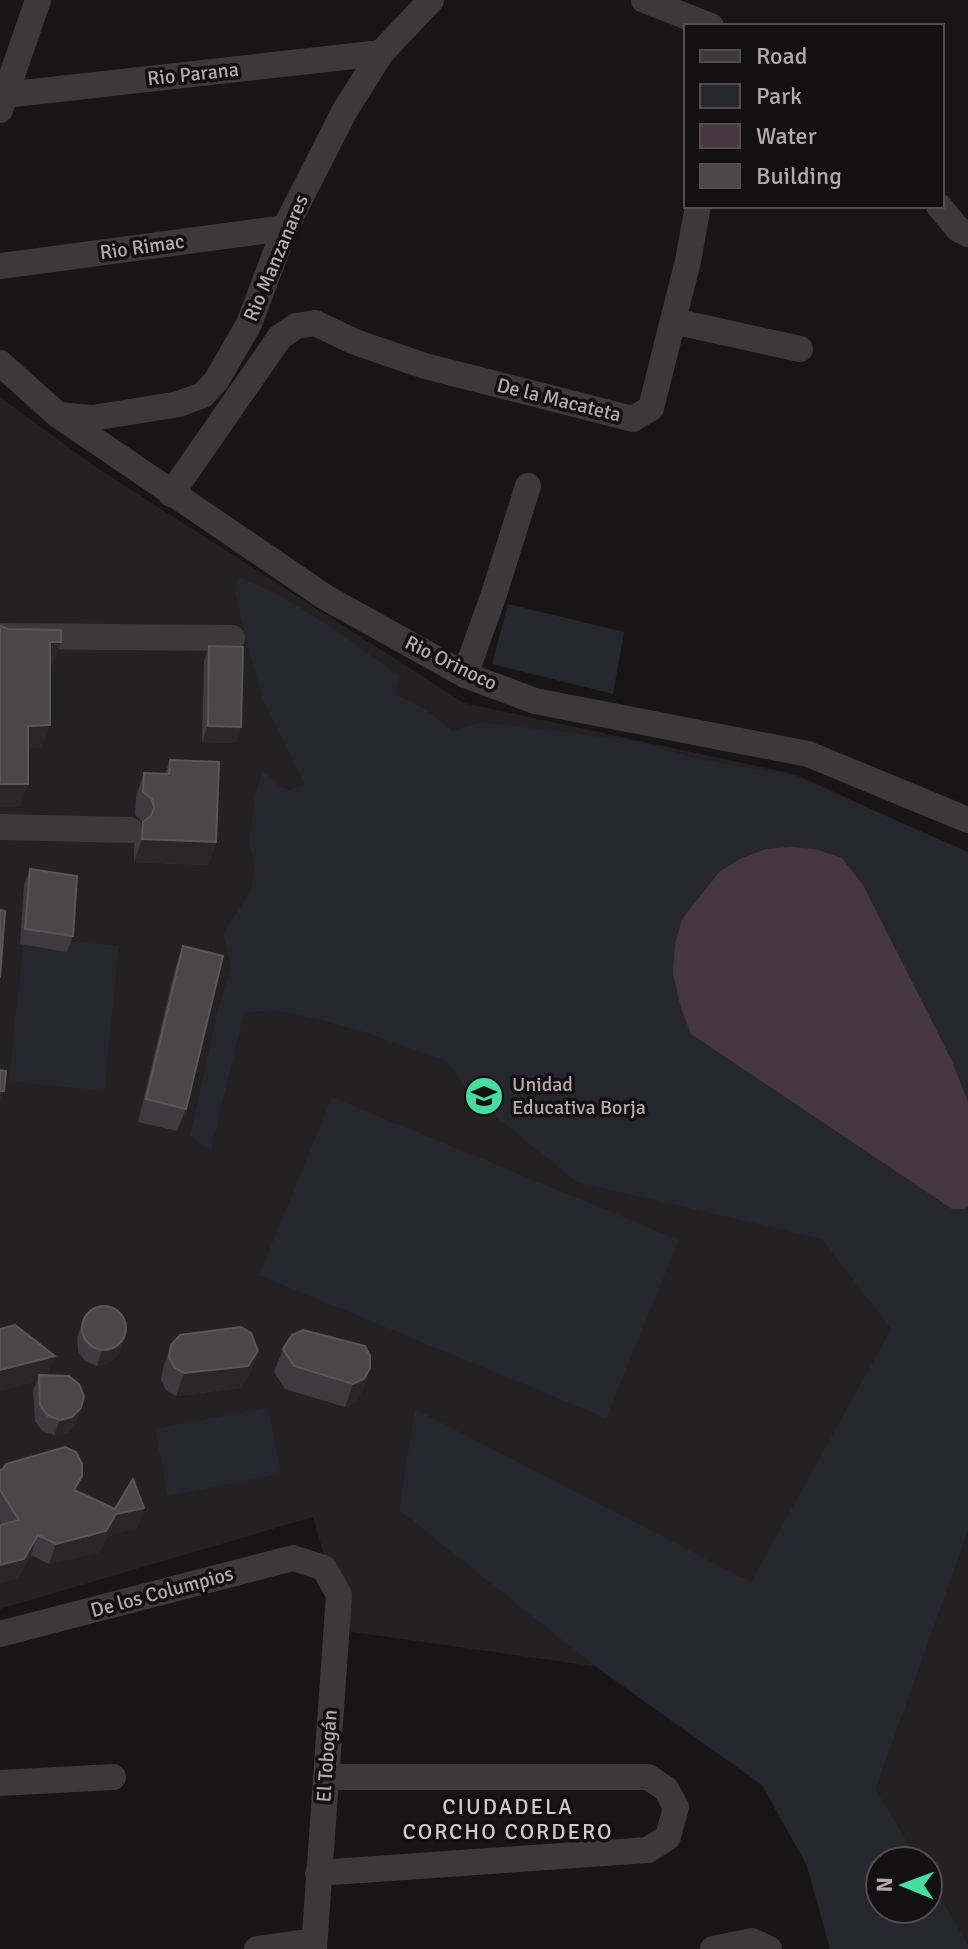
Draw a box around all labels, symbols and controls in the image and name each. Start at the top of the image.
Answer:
legend [684,24,944,208]
text: Road [756,41,807,71]
street label: Rio Parana [146,57,240,91]
text: Park [756,81,802,111]
text: Water [756,121,817,151]
text: Building [756,161,842,191]
street label: Rio Manzanares [238,191,314,325]
street label: Rio Rimac [98,229,186,265]
street label: De la Macateta [494,372,624,428]
street label: Rio Orinoco [401,630,501,696]
place label: Unidad Educativa Borja [512,1072,646,1120]
school or university icon: Unidad Educativa Borja [463,1075,505,1117]
street label: De los Columpios [88,1561,236,1623]
street label: El Tobogán [311,1709,343,1803]
district label: CIUDADELA CORCHO CORDERO [403,1793,613,1845]
north arrow [864,1845,944,1925]
text: N [871,1877,898,1893]

